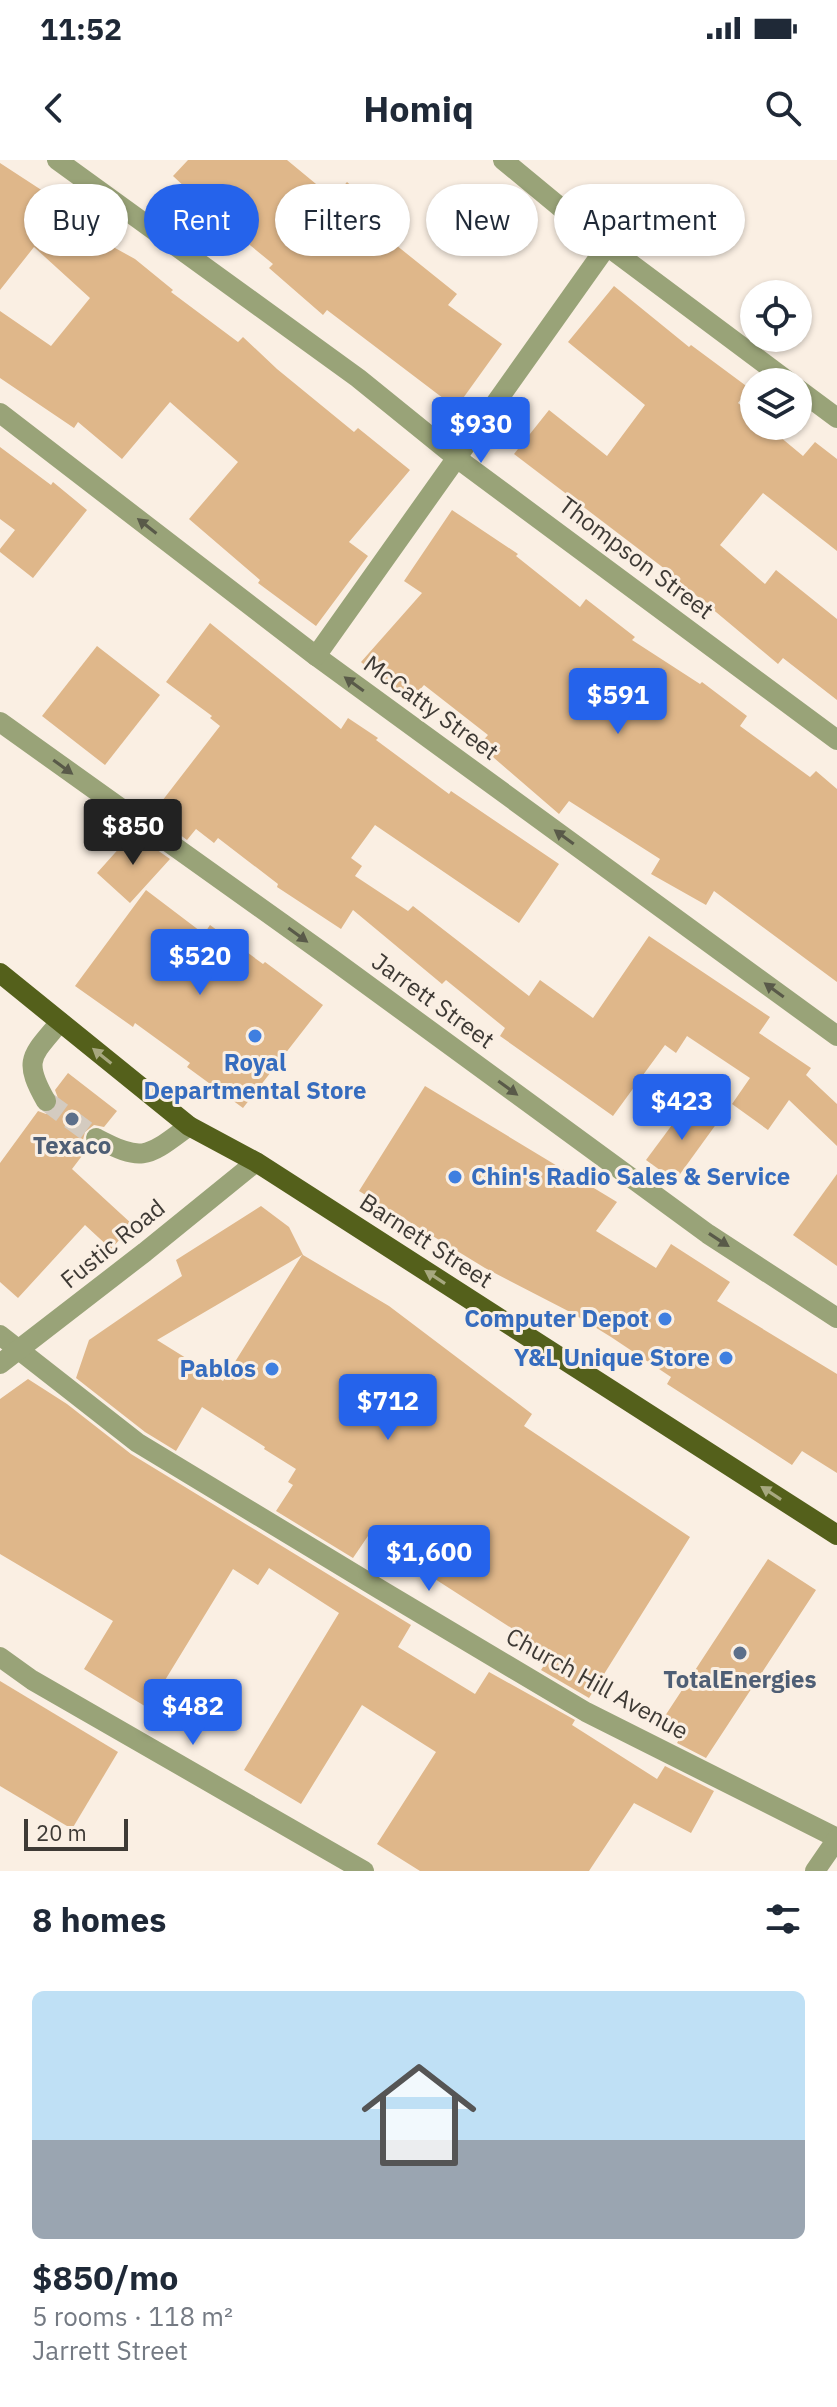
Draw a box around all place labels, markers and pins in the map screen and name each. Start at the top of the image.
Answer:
pin: $930 [434,397,528,465]
pin: $591 [571,668,665,736]
pin: $850 [86,799,180,867]
pin: $520 [153,929,247,997]
marker: Royal Departmental Store [246,1027,264,1045]
place label: Royal Departmental Store [143,1046,367,1106]
pin: $423 [635,1074,729,1142]
marker: Texaco [63,1110,81,1128]
place label: Texaco [33,1129,111,1161]
place label: Chin's Radio Sales & Service [471,1160,790,1192]
marker: Chin's Radio Sales & Service [446,1168,464,1186]
place label: Computer Depot [464,1302,649,1334]
marker: Computer Depot [656,1310,674,1328]
place label: Y&L Unique Store [514,1341,710,1373]
marker: Y&L Unique Store [717,1349,735,1367]
place label: Pablos [179,1352,256,1384]
marker: Pablos [263,1360,281,1378]
pin: $712 [341,1374,435,1442]
pin: $1,600 [364,1525,494,1593]
marker: TotalEnergies [731,1644,749,1662]
place label: TotalEnergies [663,1663,817,1695]
pin: $482 [146,1679,240,1747]

